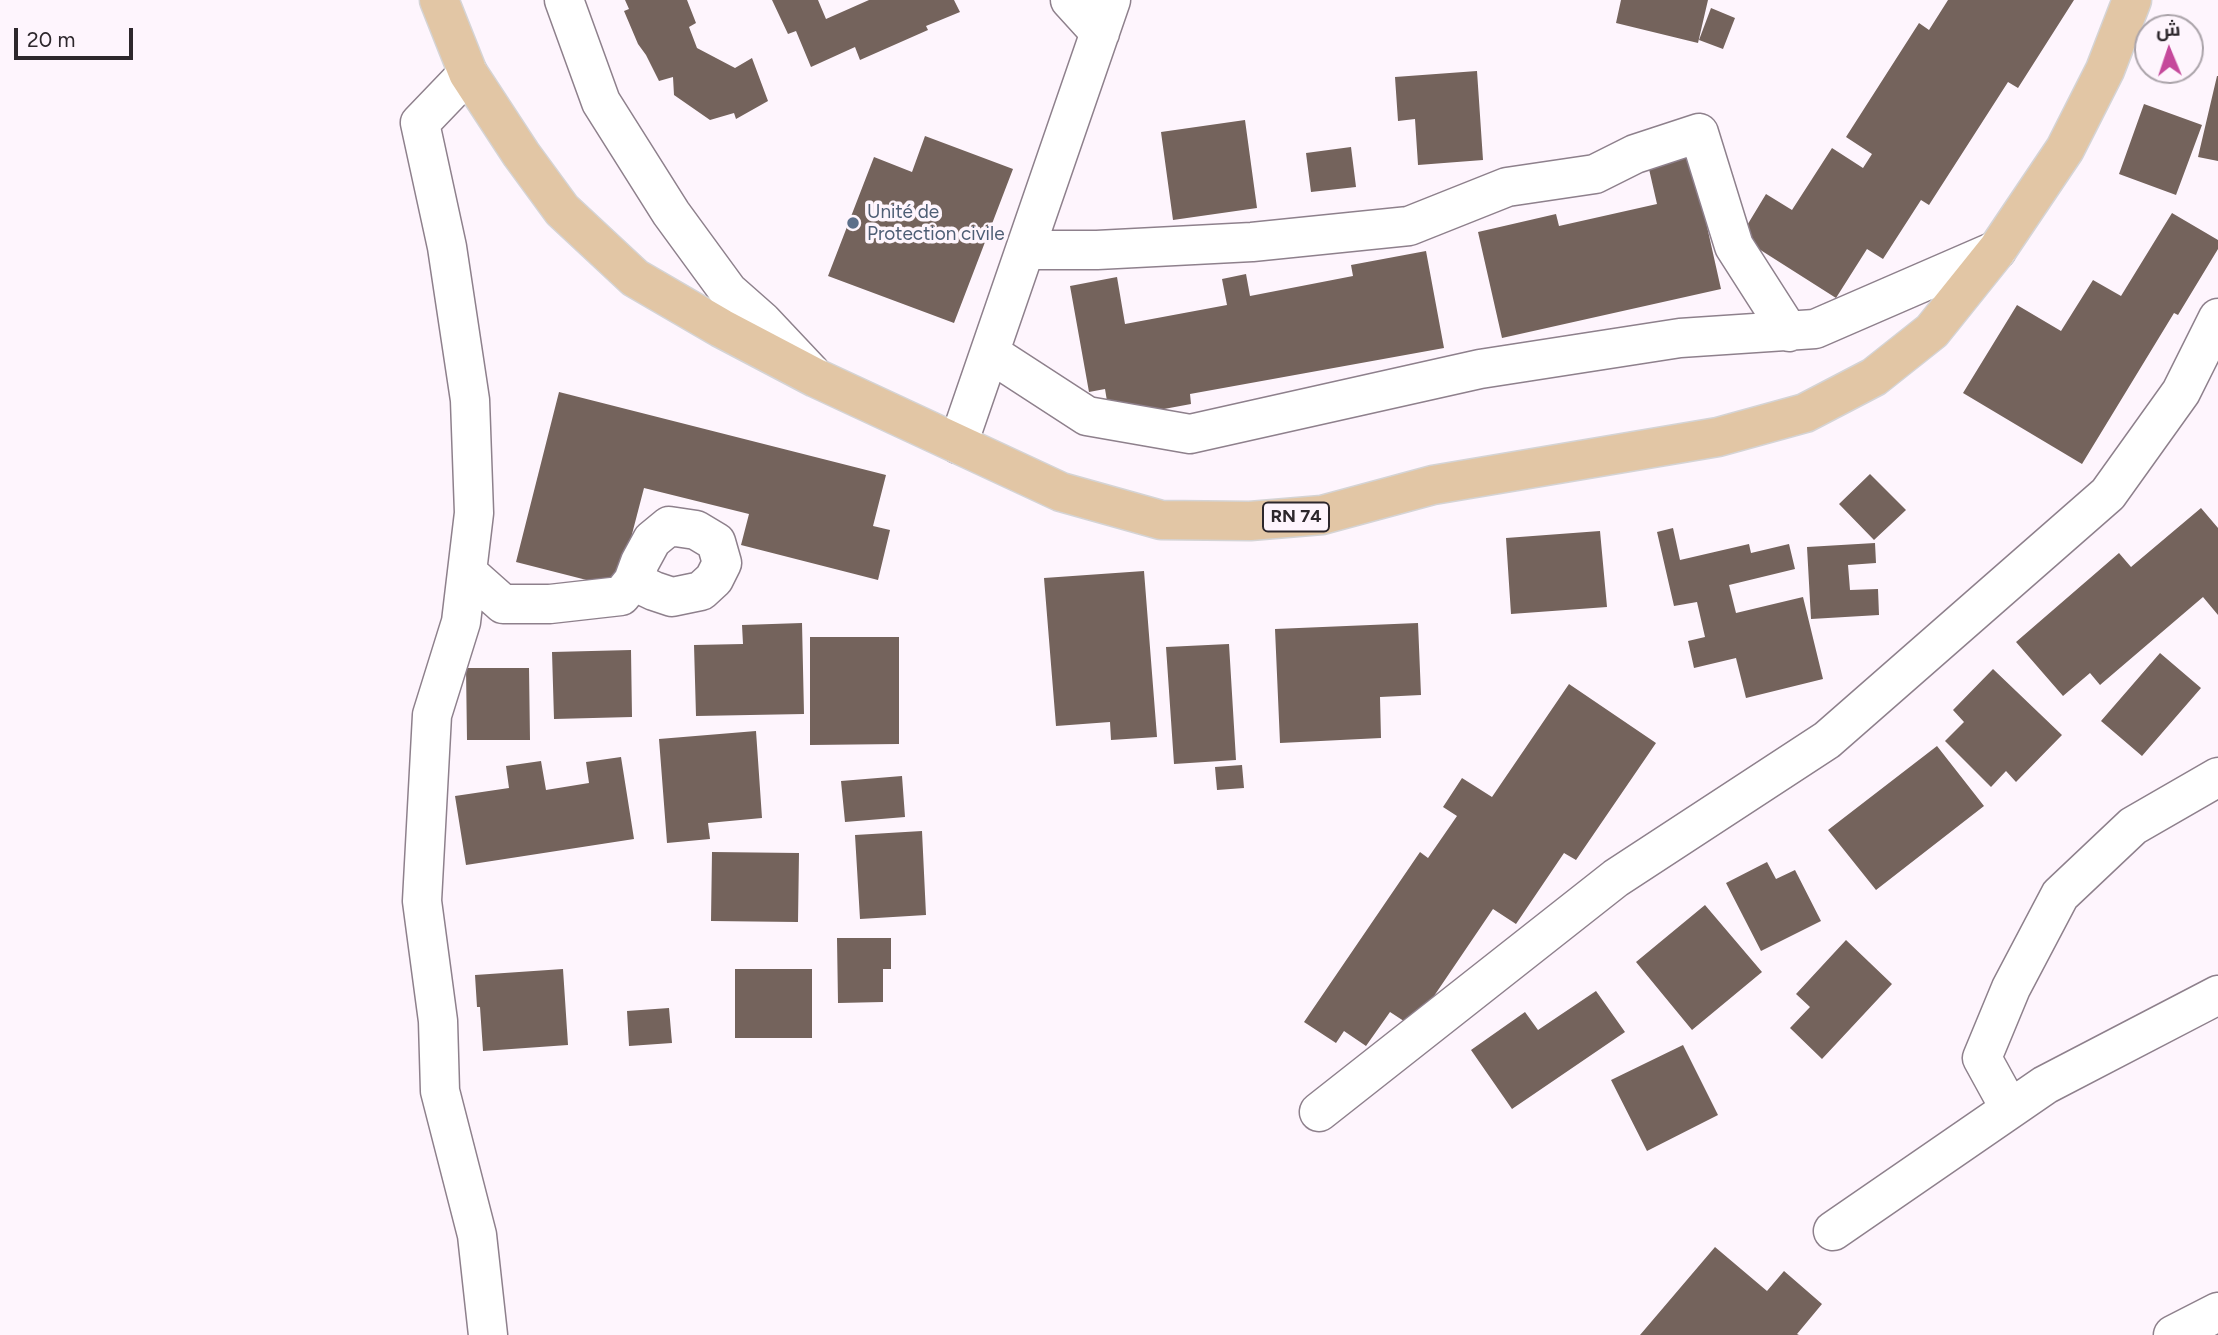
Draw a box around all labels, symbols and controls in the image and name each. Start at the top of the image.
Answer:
scale bar [18,14,136,58]
north arrow [2134,14,2204,84]
text: ش [2156,18,2181,41]
text: 20 m [27,27,75,52]
place label: Unité de Protection civile [867,201,1005,245]
marker: Unité de Protection civile [845,215,861,231]
road number: RN 74 [1263,503,1329,532]

